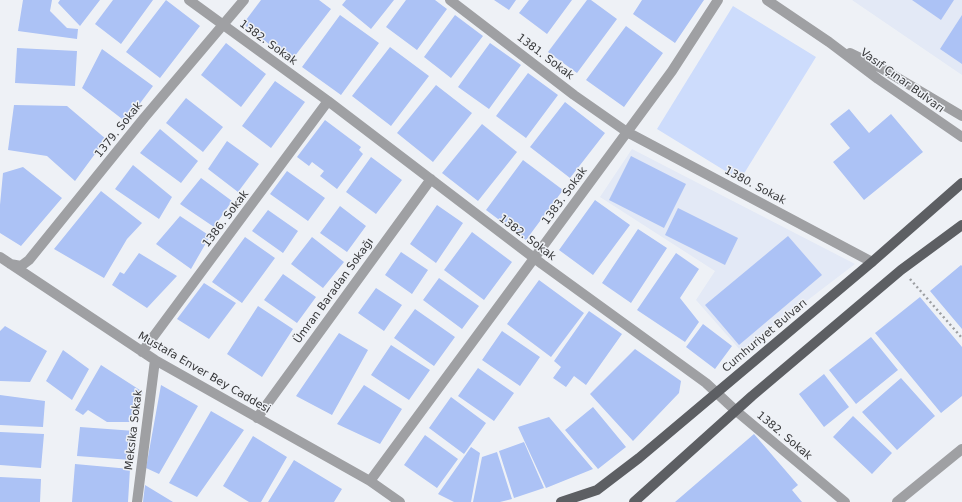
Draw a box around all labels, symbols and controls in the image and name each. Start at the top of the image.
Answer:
street label: 1382. Sokak [237,18,299,68]
street label: 1381. Sokak [514,31,576,83]
street label: Vasıf Çınar Bulvarı [857,46,947,116]
street label: 1379. Sokak [92,99,146,161]
street label: 1380. Sokak [722,164,788,208]
street label: 1383. Sokak [540,165,590,227]
street label: 1386. Sokak [200,188,252,250]
street label: 1382. Sokak [496,212,558,264]
street label: Ümran Baradan Sokağı [291,236,377,346]
street label: Cumhuriyet Bulvarı [720,297,810,375]
street label: Mustafa Enver Bey Caddesi [135,330,273,416]
street label: Meksika Sokak [123,389,145,471]
street label: 1382. Sokak [754,409,814,463]

